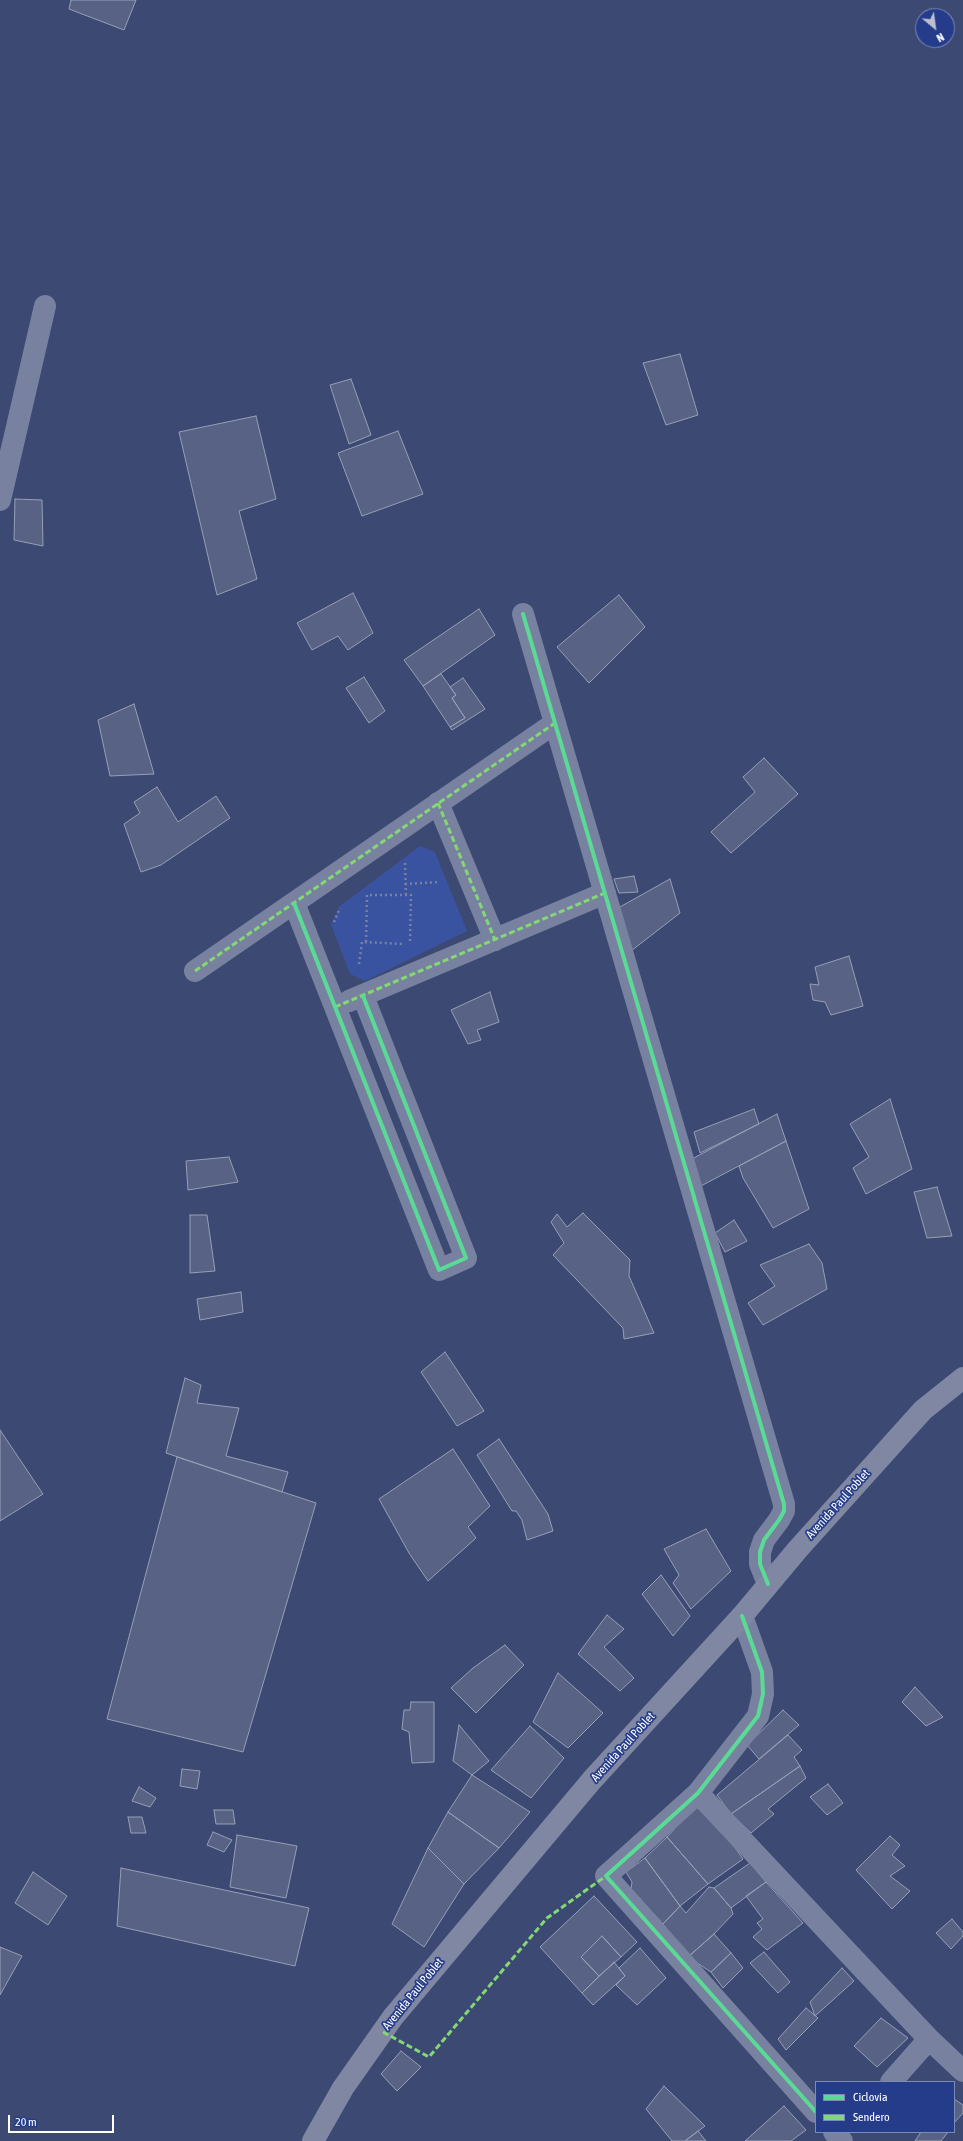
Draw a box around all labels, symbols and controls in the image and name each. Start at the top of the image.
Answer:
north arrow [915,8,955,48]
text: N [935,31,946,44]
street label: Avenida Paul Poblet [803,1466,873,1542]
street label: Avenida Paul Poblet [588,1709,658,1785]
street label: Avenida Paul Poblet [380,1955,446,2033]
legend [815,2081,955,2133]
text: Ciclovía [853,2090,887,2104]
scale bar [10,2107,116,2133]
text: Sendero [853,2110,890,2124]
text: 20 m [15,2115,37,2129]

